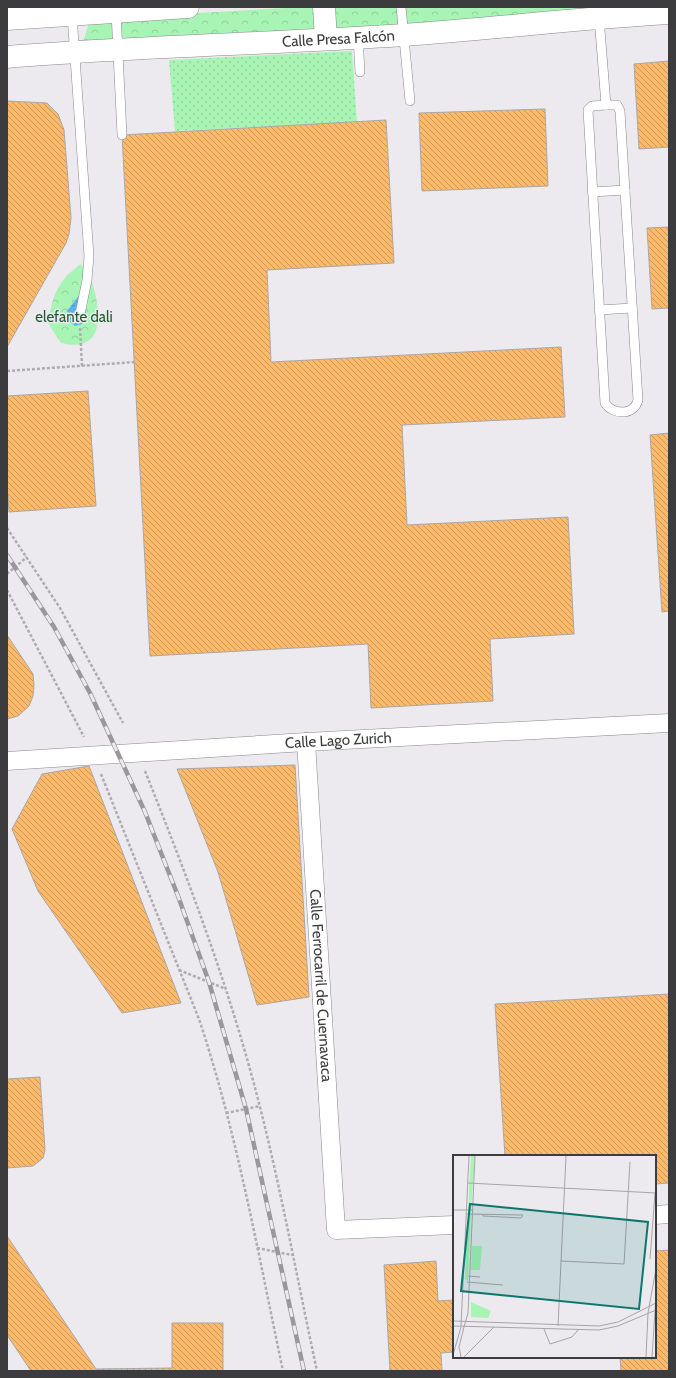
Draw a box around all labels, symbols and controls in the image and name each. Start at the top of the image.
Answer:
street label: Calle Presa Falcón [282,27,396,51]
park label: elefante dali [35,308,113,326]
street label: Calle Lago Zurich [284,729,392,752]
street label: Calle Ferrocarril de Cuernavaca [306,889,336,1083]
inset map [453,1155,656,1358]

